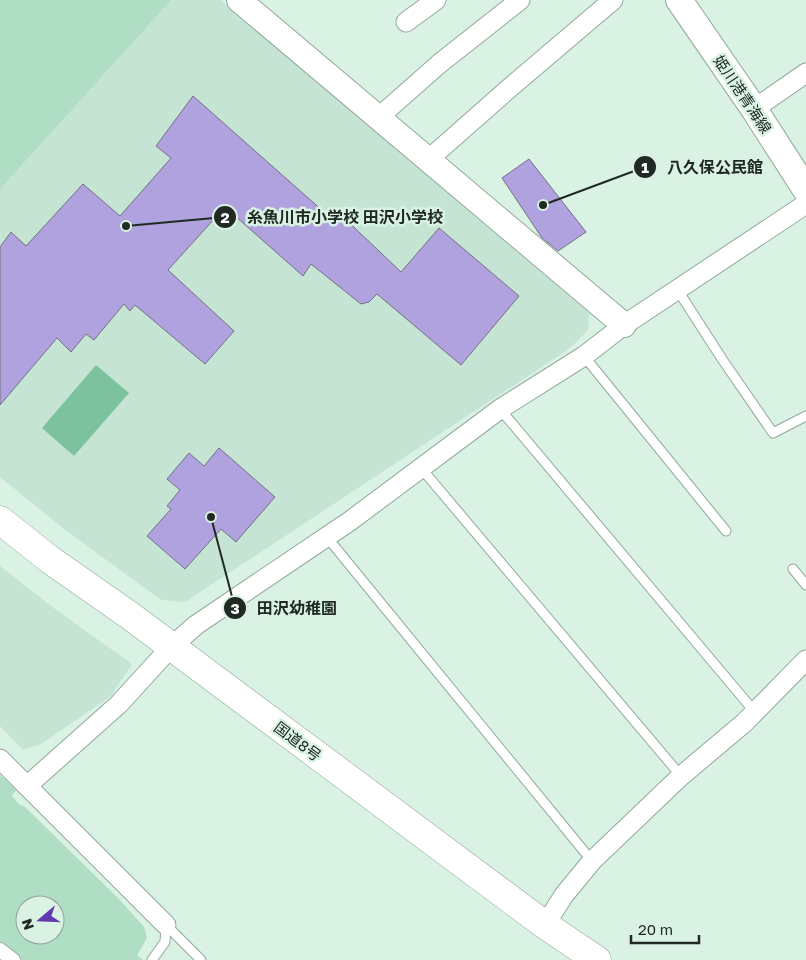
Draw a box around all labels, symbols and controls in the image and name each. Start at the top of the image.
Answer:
street label: 姫川港青海線 [710,52,776,136]
callout: 八久保公民館 [632,152,773,183]
text: 八久保公民館 [667,157,763,177]
text: 1 [641,158,649,176]
callout: 糸魚川市小学校 田沢小学校 [212,202,453,233]
text: 糸魚川市小学校 田沢小学校 [247,207,443,227]
text: 2 [220,208,230,226]
callout: 田沢幼稚園 [222,593,347,624]
text: 田沢幼稚園 [257,598,337,618]
text: 3 [230,599,240,617]
street label: 国道8号 [271,718,325,764]
north arrow [15,895,65,945]
scale bar [631,912,698,944]
text: N [17,917,37,932]
text: 20 m [638,920,673,938]

